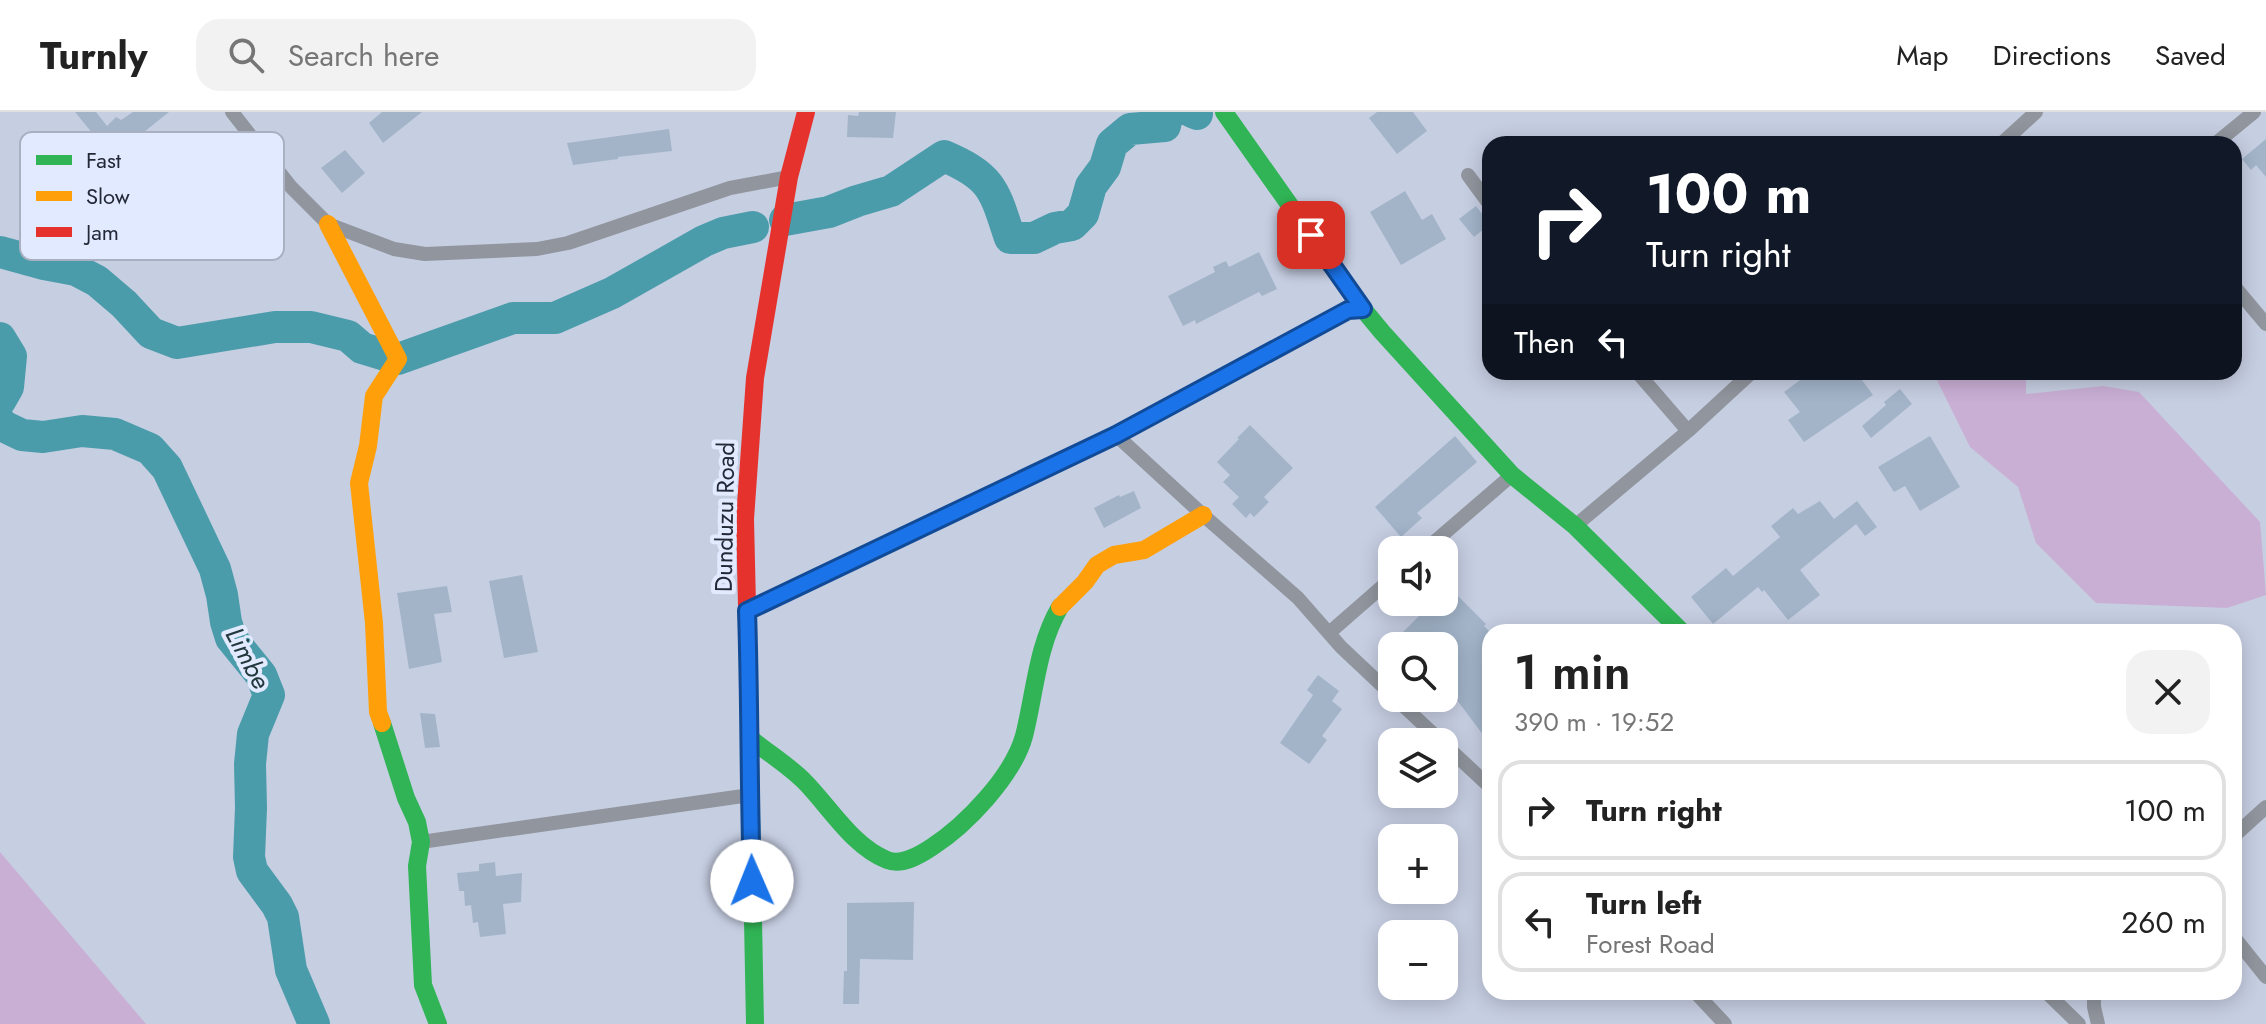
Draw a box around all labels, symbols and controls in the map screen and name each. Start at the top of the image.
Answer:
search box [196,19,756,91]
text: Turnly [40,28,148,83]
icon: search [224,33,268,77]
text: Search here [288,34,439,77]
text: Map [1896,35,1948,76]
text: Directions [1992,35,2111,76]
text: Saved [2155,35,2226,76]
legend [20,132,284,260]
text: Fast [86,144,122,176]
text: 100 m [1646,153,1811,234]
icon: right [1514,168,1618,272]
text: Slow [86,180,130,212]
pin [1277,201,1345,269]
icon: arrive [1289,213,1333,257]
text: Jam [83,216,119,248]
text: Turn right [1646,228,1791,280]
icon: left [1591,320,1635,364]
text: Then [1514,321,1575,364]
street label: Dunduzu Road [706,442,743,592]
map controls [1378,536,1458,1000]
button: sound [1378,536,1458,616]
water label: Limbe [216,620,280,696]
button: search [1378,632,1458,712]
text: 1 min [1514,638,1631,707]
button: close [2126,650,2210,734]
text: 390 m · 19:52 [1514,703,1674,741]
button: layers [1378,728,1458,808]
icon: right [1518,788,1562,832]
text: Turn right [1586,789,1722,832]
text: 100 m [2124,789,2206,832]
button: + [1378,824,1458,904]
position arrow [710,839,794,923]
text: Turn left [1586,882,1701,925]
icon: left [1518,900,1562,944]
text: 260 m [2121,901,2206,944]
button: − [1378,920,1458,1000]
text: Forest Road [1586,925,1715,963]

